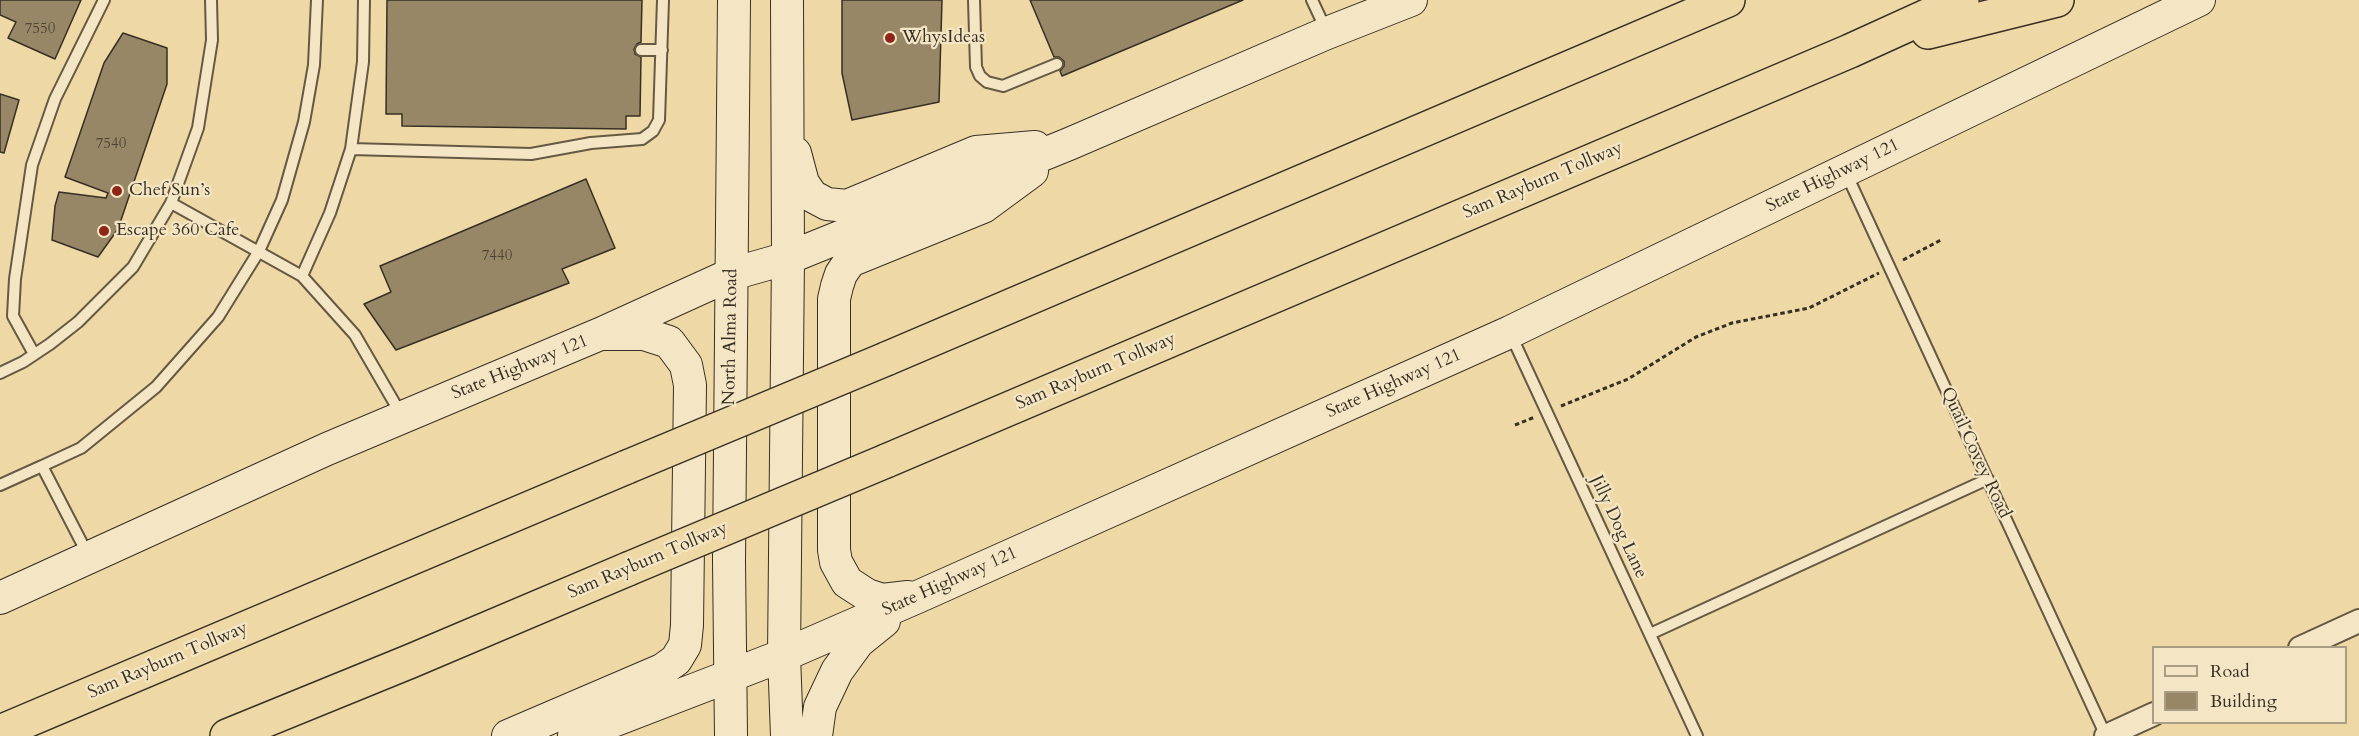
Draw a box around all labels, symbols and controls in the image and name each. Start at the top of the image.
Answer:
house number: 7550 [25,21,55,39]
place label: WhysIdeas [902,27,985,49]
marker: WhysIdeas [883,31,897,45]
street label: State Highway 121 [1763,134,1903,218]
house number: 7540 [96,136,126,154]
street label: Sam Rayburn Tollway [1460,138,1626,224]
place label: Chef Sun’s [129,180,210,202]
marker: Chef Sun’s [110,184,124,198]
place label: Escape 360 Cafe [116,220,239,242]
marker: Escape 360 Cafe [97,224,111,238]
house number: 7440 [482,248,512,266]
street label: North Alma Road [719,268,743,406]
street label: Sam Rayburn Tollway [1013,329,1179,415]
street label: State Highway 121 [449,331,591,405]
street label: State Highway 121 [1323,345,1465,423]
street label: Quail Covey Road [1935,384,2015,522]
street label: Jilly Dog Lane [1585,472,1651,582]
street label: Sam Rayburn Tollway [565,518,731,604]
street label: State Highway 121 [879,543,1021,621]
street label: Sam Rayburn Tollway [85,618,251,704]
legend [2152,646,2347,724]
text: Road [2210,659,2250,684]
text: Building [2210,689,2277,714]

